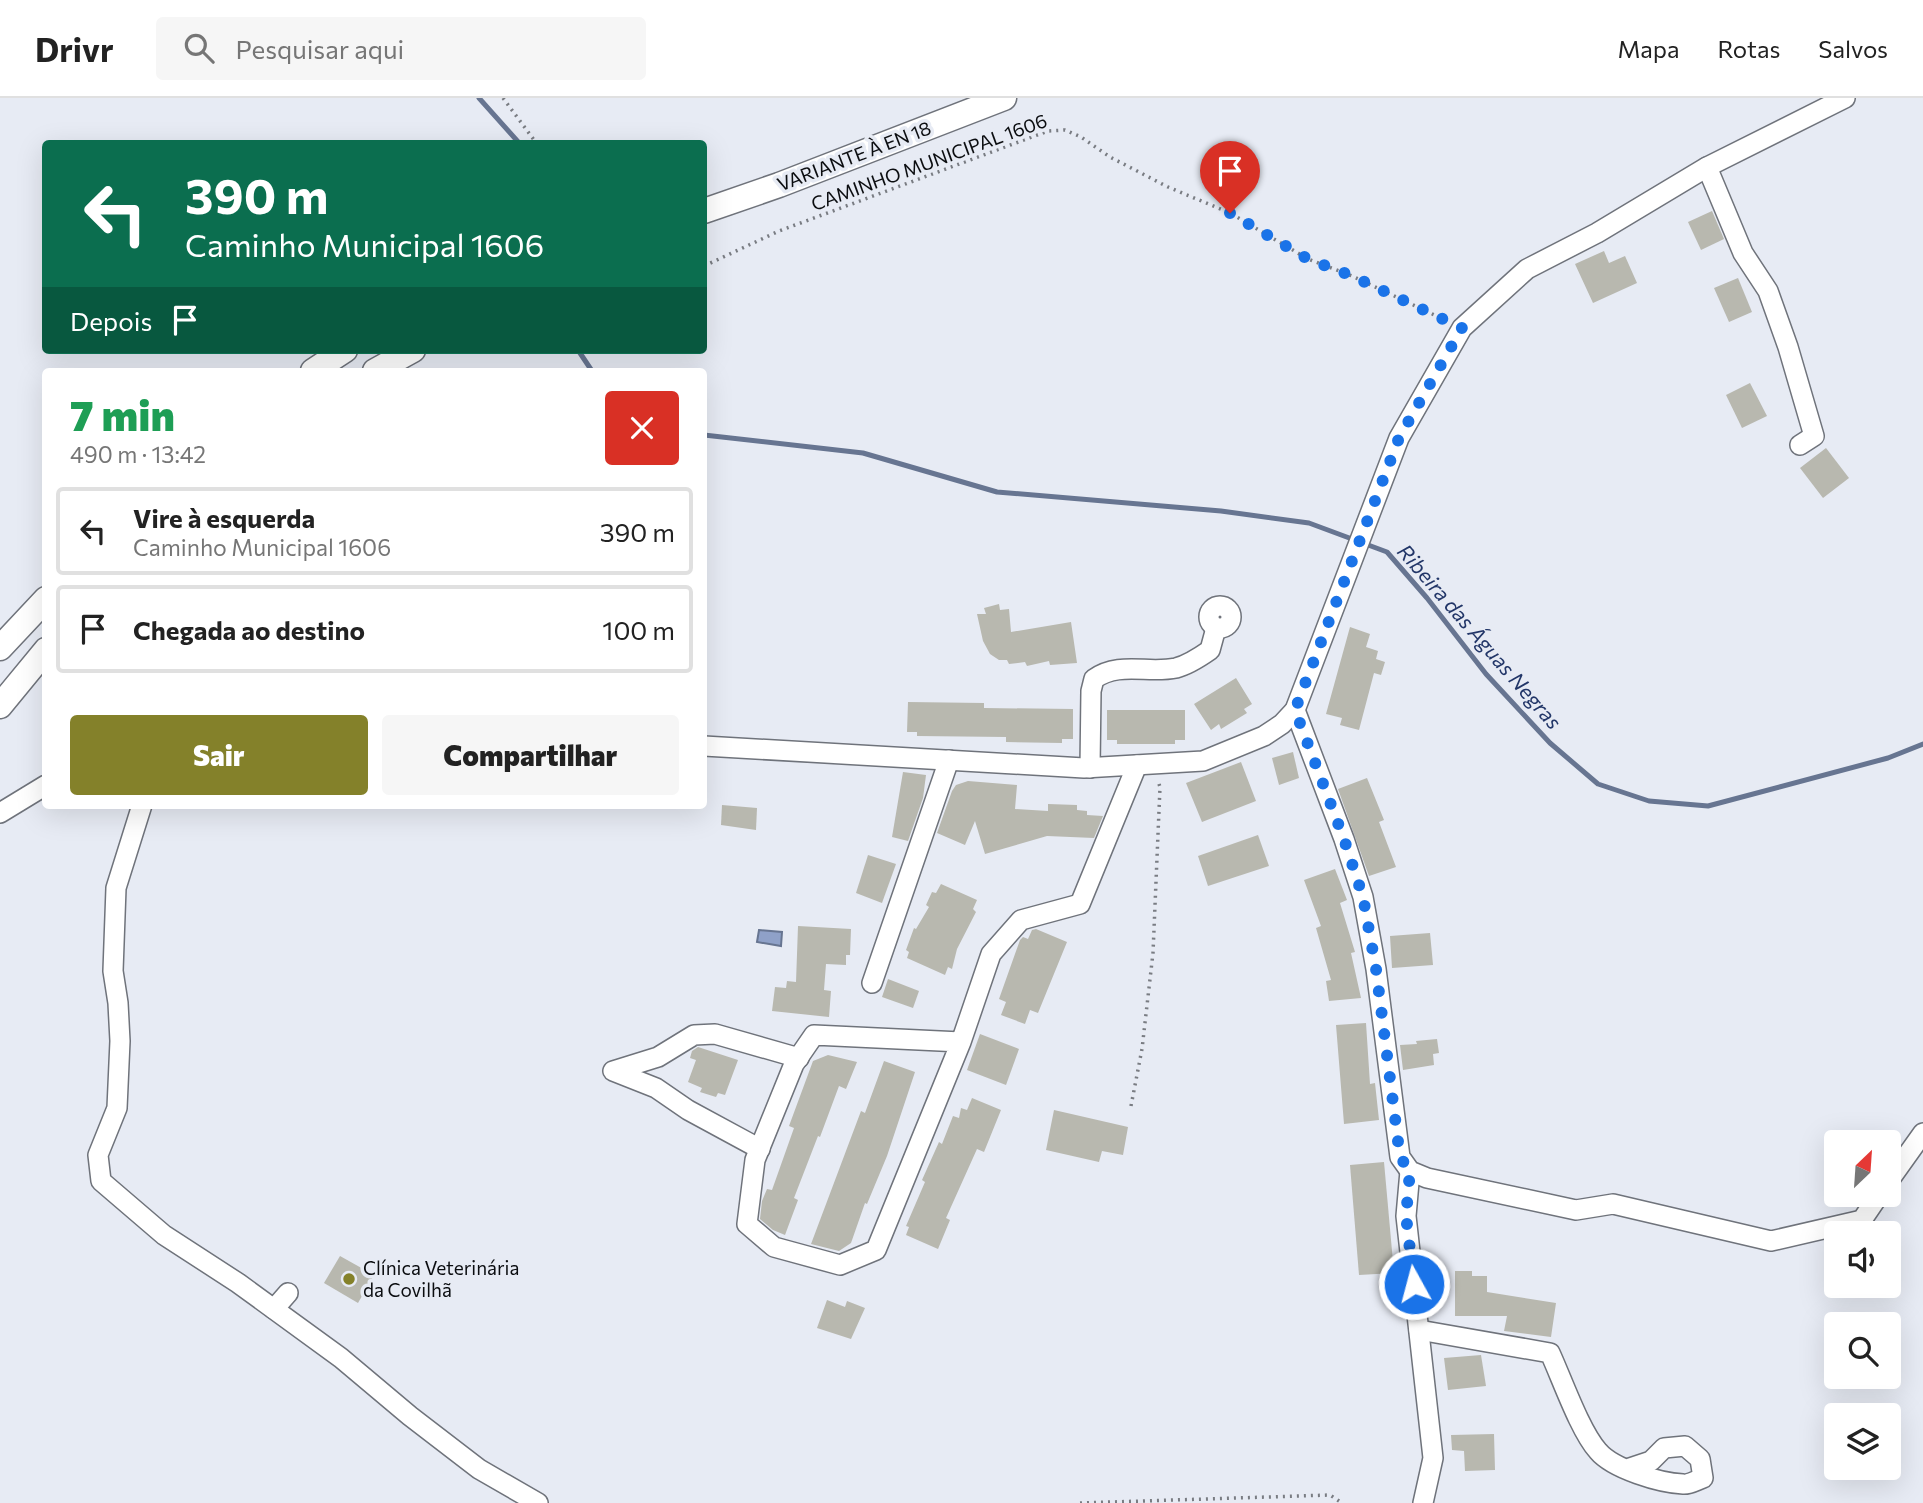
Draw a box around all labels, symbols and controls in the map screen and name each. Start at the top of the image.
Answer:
search box [156,17,646,80]
text: Drivr [35,28,114,69]
icon: search [180,29,218,67]
text: Pesquisar aqui [236,33,404,64]
text: Mapa [1618,34,1680,63]
text: Rotas [1718,34,1780,63]
text: Salvos [1818,34,1888,63]
street label: CAMINHO MUNICIPAL 1606 [808,108,1050,215]
street label: VARIANTE À EN 18 [774,116,934,195]
pin [1200,141,1260,213]
icon: arrive [1211,152,1249,190]
text: 390 m [185,164,328,224]
icon: left [70,168,161,259]
text: Caminho Municipal 1606 [185,224,544,264]
icon: arrive [166,301,204,339]
text: Depois [70,305,152,336]
text: 7 min [70,388,175,440]
button: close [605,391,679,465]
text: 490 m · 13:42 [70,440,206,468]
text: Vire à esquerda [133,502,315,533]
icon: left [74,512,112,550]
text: 390 m [600,516,675,547]
text: Caminho Municipal 1606 [133,533,391,561]
water label: Ribeira das Águas Negras [1393,538,1567,734]
icon: arrive [74,610,112,648]
text: Chegada ao destino [133,614,365,645]
text: 100 m [602,614,675,645]
button: Sair [70,715,368,795]
button: Compartilhar [382,715,679,795]
north arrow [1824,1130,1900,1208]
map controls [1824,1130,1901,1480]
button: sound [1824,1221,1901,1298]
position arrow [1377,1247,1451,1321]
place label: Clínica Veterinária da Covilhã [363,1256,519,1301]
marker: Clínica Veterinária da Covilhã [341,1271,357,1287]
button: search [1824,1312,1901,1389]
button: layers [1824,1403,1901,1480]

